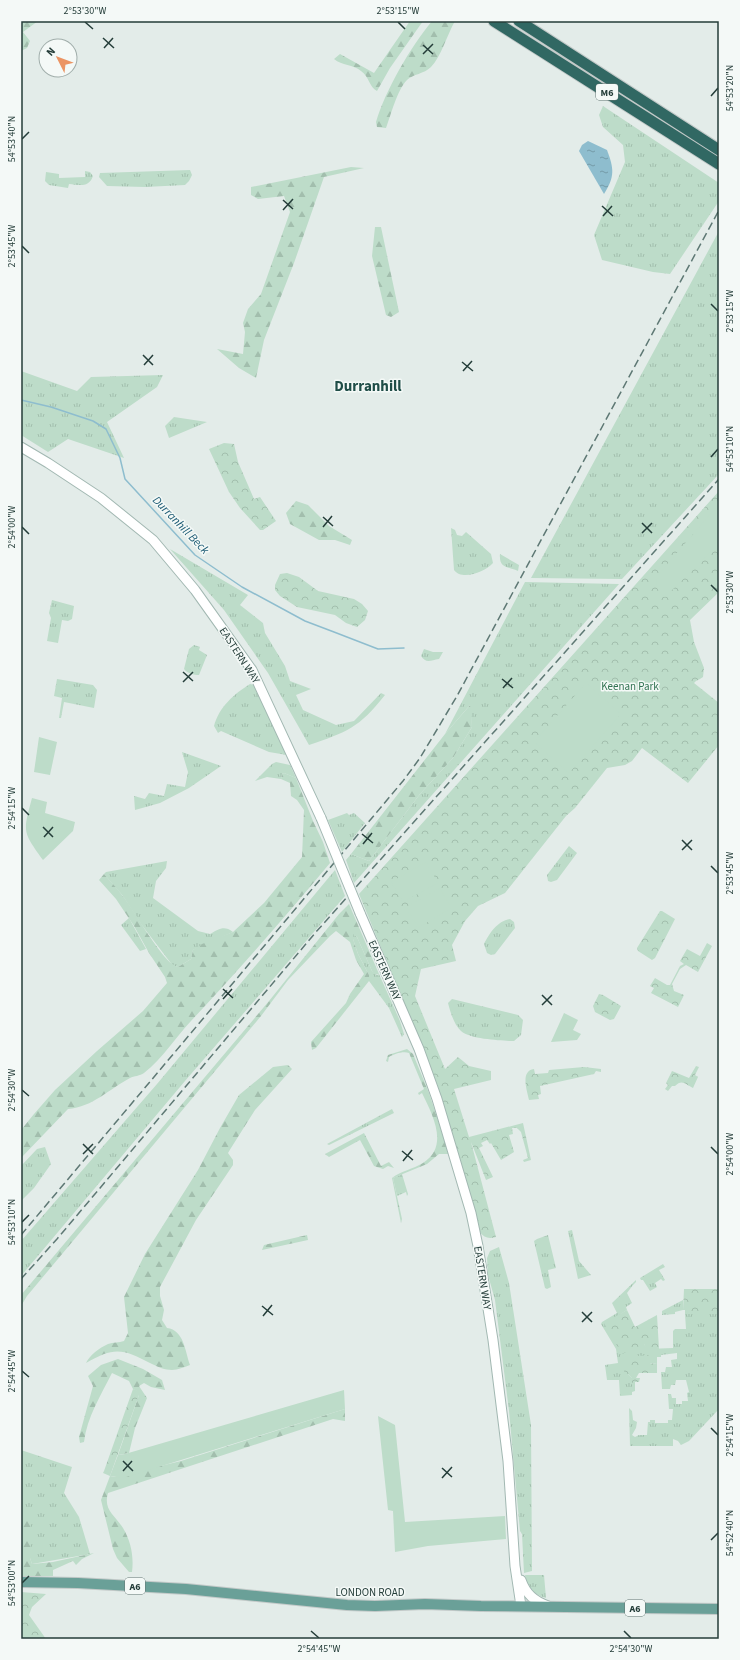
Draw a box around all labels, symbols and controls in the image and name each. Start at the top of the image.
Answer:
text: 2°53'30"W [64,4,107,18]
text: 2°53'15"W [377,4,420,18]
north arrow [38,38,78,78]
text: N [43,44,59,59]
text: 54°53'20"N [723,65,737,111]
road number: M6 [596,84,618,100]
text: 54°53'40"N [5,116,19,162]
text: 2°53'45"W [5,224,19,267]
text: 2°53'15"W [723,289,737,332]
district label: Durranhill [334,376,402,397]
text: 54°53'10"N [723,426,737,472]
water label: Durranhill Beck [148,492,213,559]
text: 2°54'00"W [5,505,19,548]
text: 2°53'30"W [723,570,737,613]
street label: EASTERN WAY [216,624,264,687]
park label: Keenan Park [601,679,659,694]
text: 2°54'15"W [5,786,19,829]
text: 2°53'45"W [723,851,737,894]
street label: EASTERN WAY [365,938,405,1003]
text: 2°54'30"W [5,1068,19,1111]
text: 2°54'00"W [723,1132,737,1175]
text: 54°53'10"N [5,1199,19,1245]
street label: EASTERN WAY [470,1245,495,1312]
text: 2°54'45"W [5,1349,19,1392]
text: 2°54'15"W [723,1413,737,1456]
text: 54°52'40"N [723,1510,737,1556]
text: 54°53'00"N [5,1560,19,1606]
road number: A6 [125,1578,145,1594]
street label: LONDON ROAD [335,1585,405,1600]
road number: A6 [625,1600,645,1616]
text: 2°54'45"W [298,1642,341,1656]
text: 2°54'30"W [610,1642,653,1656]

